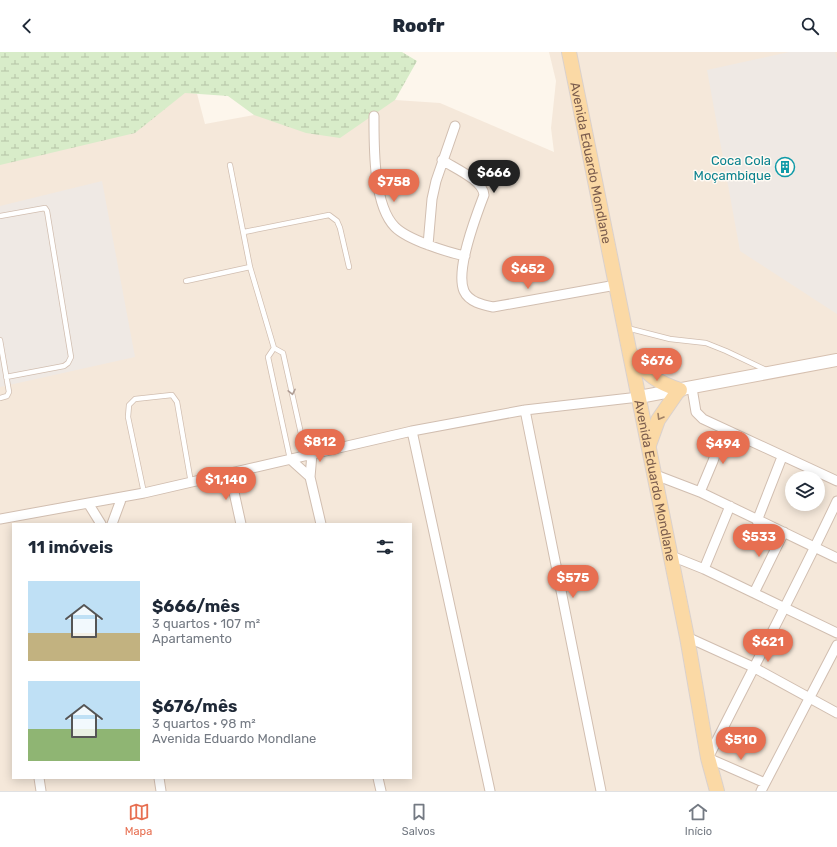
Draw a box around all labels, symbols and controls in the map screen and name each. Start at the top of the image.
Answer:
icon: back [16,15,38,37]
text: Roofr [392,15,445,37]
icon: search [799,15,821,37]
street label: Avenida Eduardo Mondlane [567,81,614,245]
place label: Coca Cola Moçambique [694,153,771,183]
building icon: Coca Cola Moçambique [774,156,796,178]
pin: $666 [470,160,518,194]
text: $666 [477,165,511,180]
pin: $758 [370,169,418,203]
text: $758 [377,174,411,189]
pin: $652 [504,256,552,290]
text: $652 [511,261,545,276]
pin: $676 [633,348,681,382]
text: $676 [641,353,673,368]
one-way arrow [287,388,295,395]
street label: Avenida Eduardo Mondlane [631,398,679,563]
one-way arrow [658,413,665,420]
pin: $812 [296,429,344,463]
pin: $494 [699,431,747,465]
text: $812 [304,434,336,449]
text: $494 [706,436,740,451]
pin: $1,140 [193,467,259,501]
map controls [785,471,825,511]
button: layers [785,471,825,511]
text: $1,140 [205,472,247,487]
pin: $533 [735,524,783,558]
text: $533 [742,529,776,544]
icon: filters [374,536,396,558]
text: 11 imóveis [28,537,113,557]
pin: $575 [549,565,597,599]
text: $575 [557,570,589,585]
text: $666/mês [152,596,240,616]
icon: home [60,597,108,645]
text: 3 quartos · 107 m² [152,616,260,631]
pin: $621 [744,629,792,663]
text: Apartamento [152,631,232,646]
text: $621 [752,634,784,649]
text: $676/mês [152,696,237,716]
icon: home [60,697,108,745]
text: 3 quartos · 98 m² [152,716,256,731]
pin: $510 [717,727,765,761]
text: Avenida Eduardo Mondlane [152,731,316,746]
text: $510 [725,732,757,747]
tab: Mapa [125,801,152,838]
tab: Salvos [402,801,435,838]
tab: Início [685,801,712,838]

